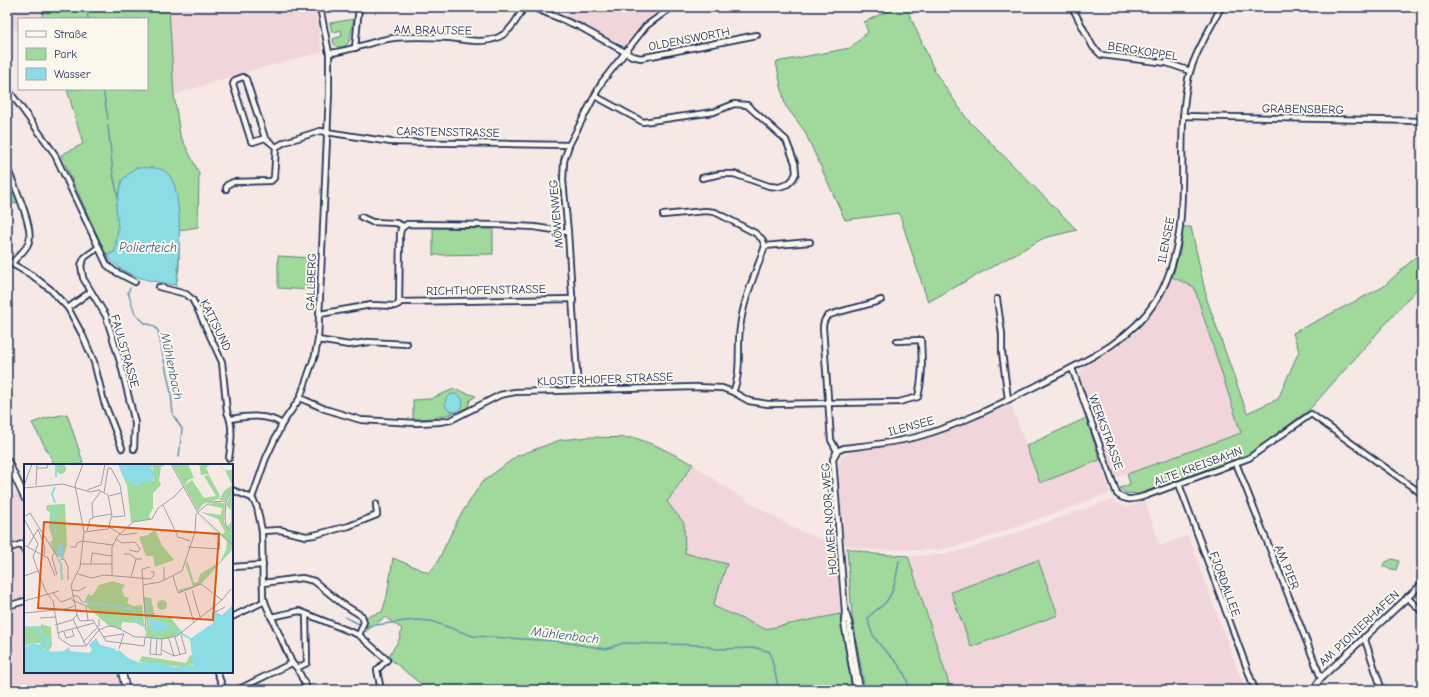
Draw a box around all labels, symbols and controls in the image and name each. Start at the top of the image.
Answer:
legend [18,18,148,90]
street label: AM BRAUTSEE [394,22,472,38]
street label: OLDENSWORTH [647,24,731,54]
text: Straße [54,27,87,41]
street label: BERGKOPPEL [1107,39,1179,63]
text: Park [54,47,77,61]
text: Wasser [54,67,91,81]
street label: GRABENSBERG [1262,101,1345,117]
street label: CARSTENSSTRASSE [396,124,500,140]
street label: MÖWENWEG [546,179,566,249]
street label: ILENSEE [1155,216,1177,264]
water label: Polierteich [119,240,177,255]
street label: GALLBERG [303,252,319,311]
street label: RICHTHOFENSTRASSE [426,282,546,298]
street label: KATTSUND [197,297,235,353]
street label: FAULSTRASSE [108,313,142,389]
water label: Mühlenbach [157,330,186,401]
street label: KLOSTERHOFER STRASSE [537,370,673,388]
street label: WERKSTRASSE [1086,392,1126,472]
street label: ILENSEE [887,413,935,439]
street label: ALTE KREISBAHN [1152,444,1244,488]
street label: HOLMER-NOOR-WEG [818,462,840,576]
inset map [24,464,233,673]
street label: AM PIER [1272,543,1302,591]
street label: FJORDALLEE [1207,550,1243,618]
street label: AM PIONIERHAFEN [1316,587,1402,669]
water label: Mühlenbach [529,623,600,647]

